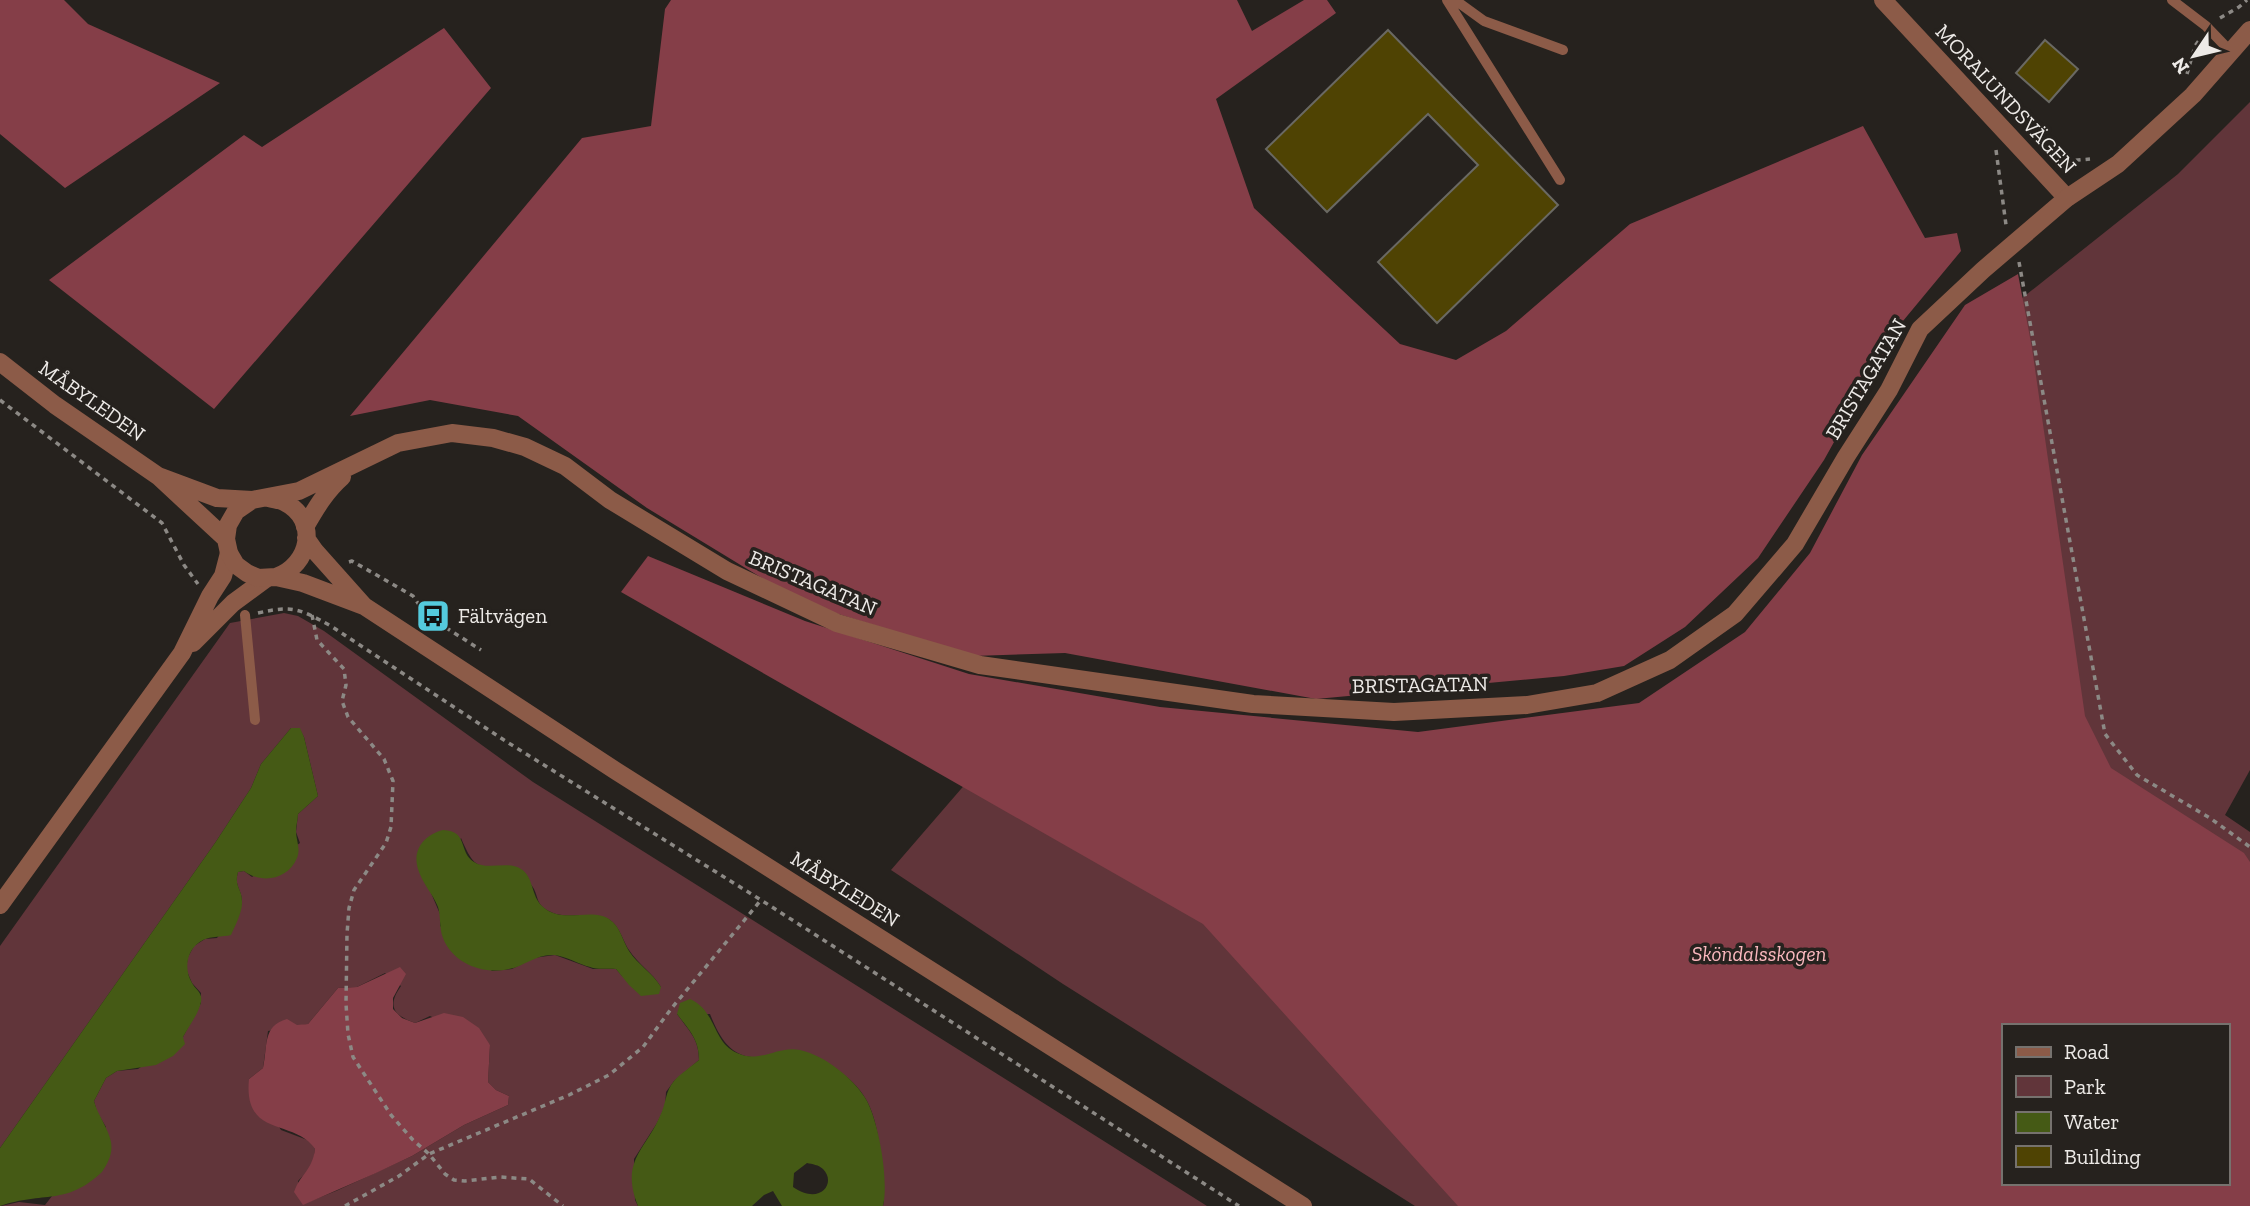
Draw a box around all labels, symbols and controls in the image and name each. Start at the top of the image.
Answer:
street label: MORALUNDSVÄGEN [1931,19,2082,179]
north arrow [2159,21,2229,91]
text: N [2167,53,2194,78]
street label: BRISTAGATAN [1820,314,1911,444]
street label: MÅBYLEDEN [34,355,150,446]
street label: BRISTAGATAN [746,544,881,621]
bus stop icon: Fältvägen [414,597,452,635]
place label: Fältvägen [458,603,547,628]
street label: BRISTAGATAN [1352,671,1488,698]
street label: MÅBYLEDEN [786,845,904,932]
park label: Sköndalsskogen [1691,941,1827,966]
legend [2002,1024,2229,1185]
text: Road [2064,1039,2110,1064]
text: Park [2064,1074,2106,1099]
text: Water [2064,1109,2119,1134]
text: Building [2064,1144,2141,1169]

